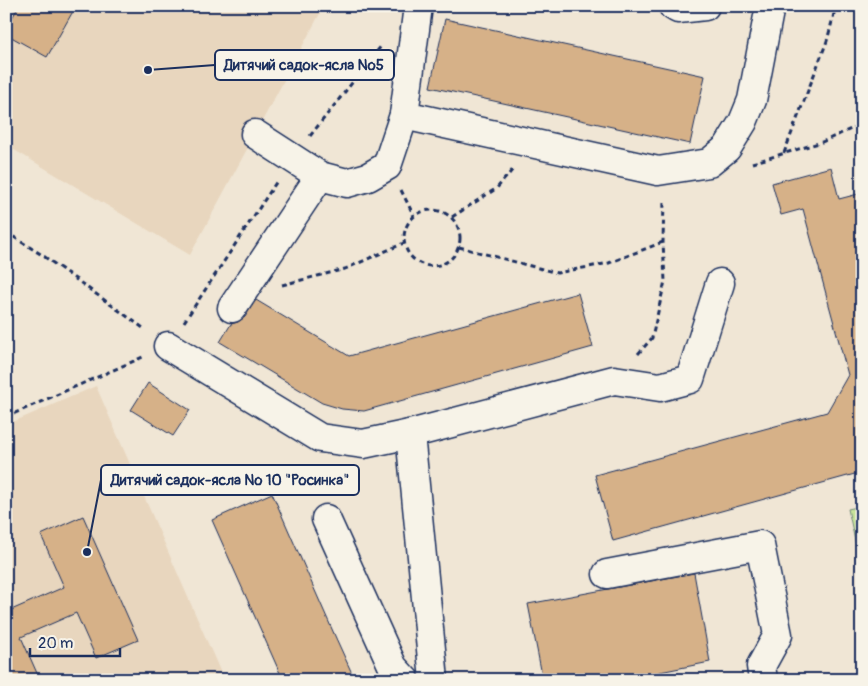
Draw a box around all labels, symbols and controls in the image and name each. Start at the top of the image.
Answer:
callout: Дитячий садок-ясла №5 [215,50,394,80]
text: Дитячий садок-ясла №5 [223,56,384,75]
callout: Дитячий садок-ясла № 10 "Росинка" [101,465,359,495]
text: Дитячий садок-ясла № 10 "Росинка" [110,471,349,490]
scale bar [30,626,120,658]
text: 20 m [38,634,73,653]

